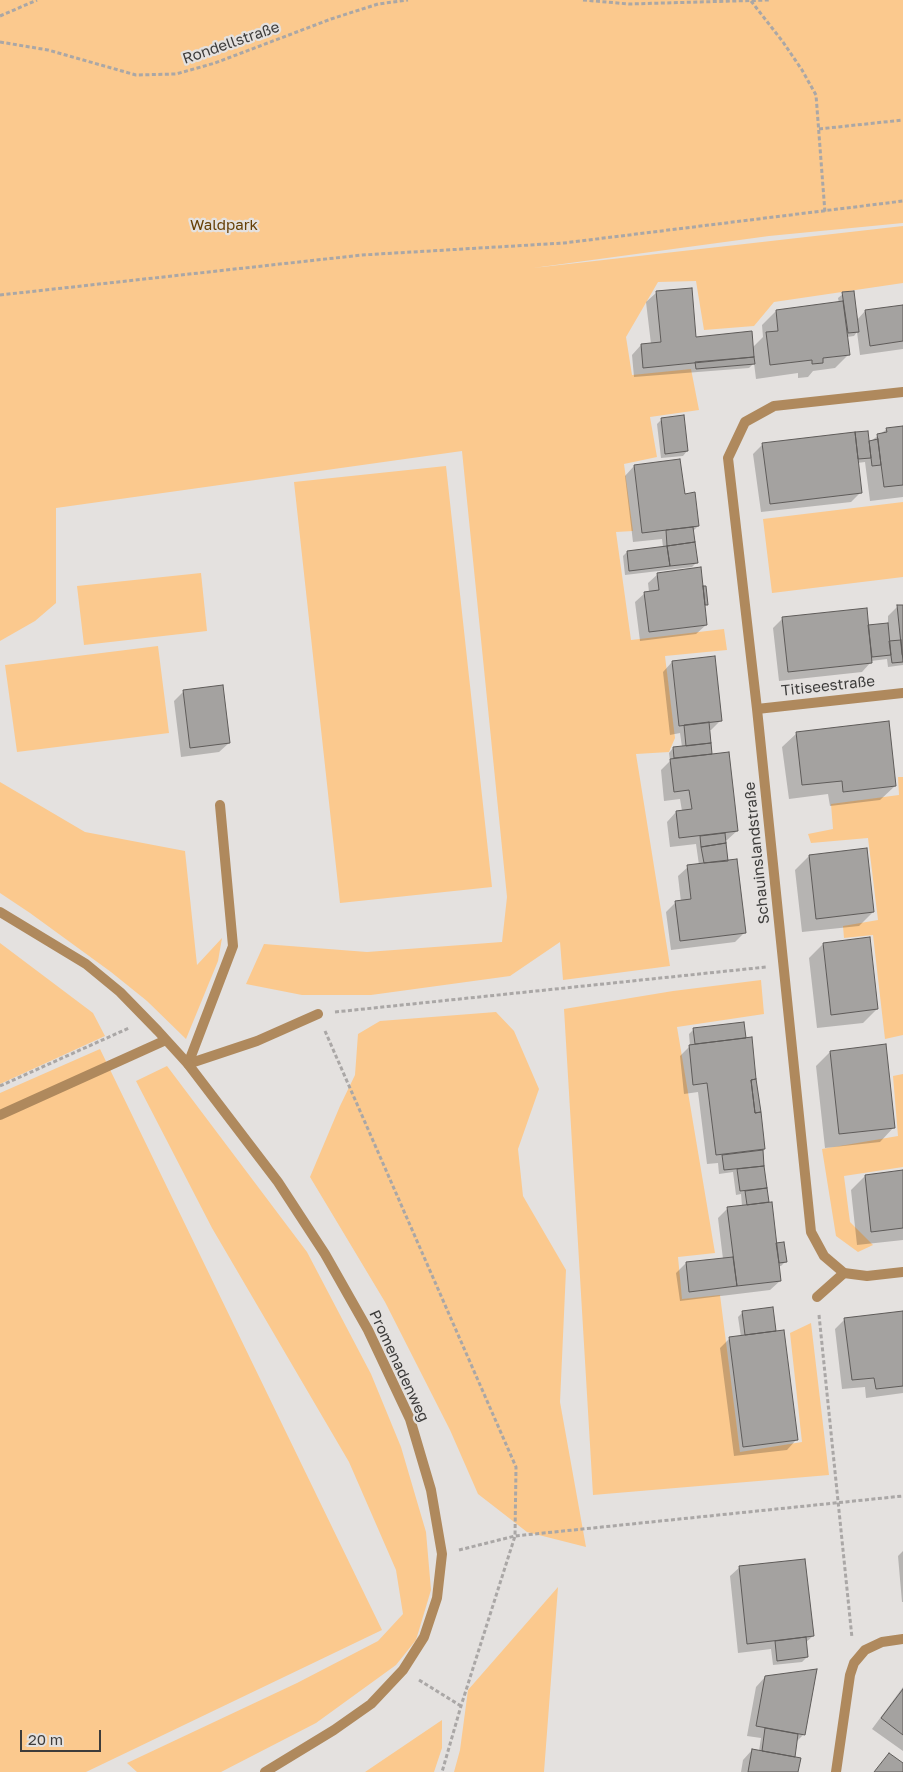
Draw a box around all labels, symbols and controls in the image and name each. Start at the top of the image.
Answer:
street label: Rondellstraße [180,18,282,68]
park label: Waldpark [190,216,258,234]
street label: Titiseestraße [780,672,876,700]
street label: Schauinslandstraße [741,781,773,925]
street label: Promenadenweg [365,1307,433,1425]
scale bar [22,1720,104,1752]
text: 20 m [28,1730,63,1748]

